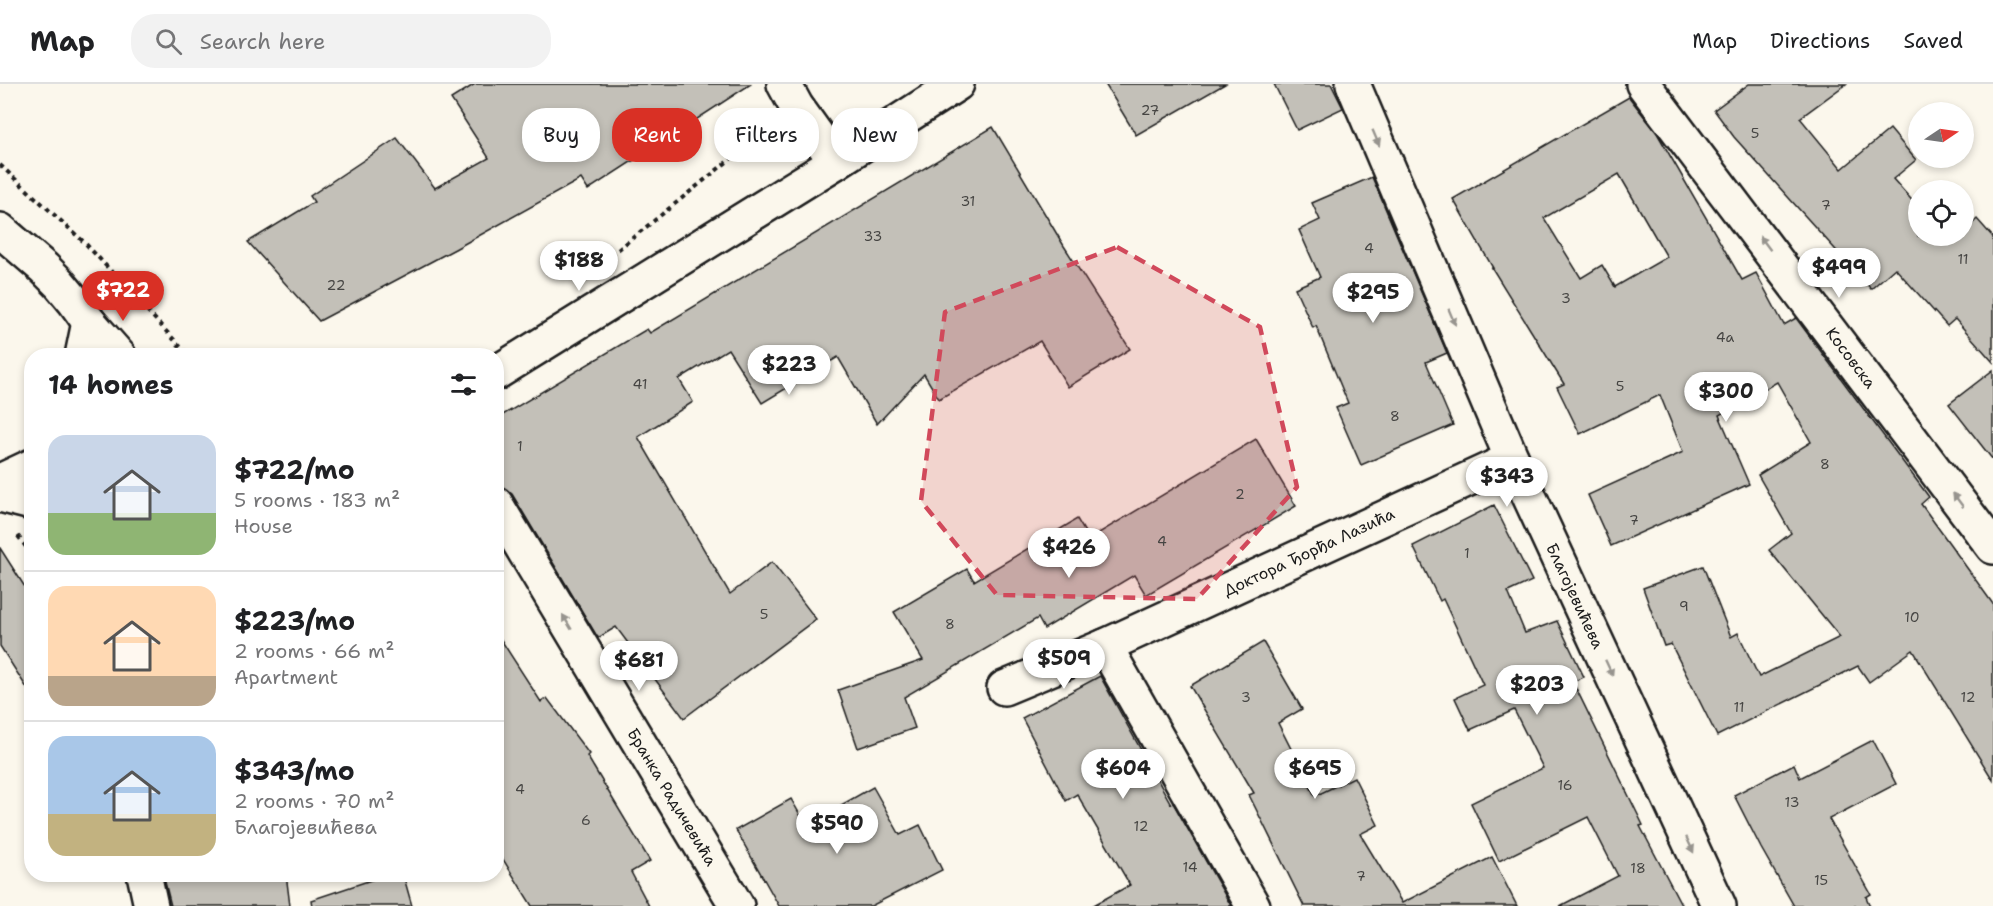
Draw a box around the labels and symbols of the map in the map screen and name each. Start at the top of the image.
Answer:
house number: 27 [1141,101,1159,119]
north arrow [1908,102,1974,168]
house number: 5 [1751,124,1759,142]
one-way arrow [1372,129,1381,147]
house number: 31 [961,192,975,210]
house number: 7 [1821,196,1831,214]
house number: 33 [864,227,882,245]
one-way arrow [1759,235,1772,251]
house number: 4 [1364,239,1374,257]
pin: $188 [543,241,615,292]
pin: $499 [1803,248,1875,299]
house number: 11 [1957,250,1969,268]
pin: $722 [87,271,159,322]
pin: $295 [1337,273,1409,324]
house number: 22 [327,276,345,294]
house number: 3 [1561,289,1571,307]
one-way arrow [1447,309,1457,327]
street label: Косовска [1821,323,1881,393]
house number: 4a [1716,328,1734,346]
pin: $223 [753,345,825,396]
pin: $300 [1690,372,1762,423]
house number: 41 [633,375,647,393]
house number: 5 [1616,377,1624,395]
house number: 8 [1390,407,1400,425]
house number: 1 [517,437,523,455]
house number: 8 [1820,455,1830,473]
pin: $343 [1471,457,1543,508]
house number: 2 [1235,485,1245,503]
one-way arrow [1952,492,1964,508]
street label: Доктора Ђорђа Лазића [1220,503,1398,601]
house number: 7 [1629,511,1639,529]
pin: $426 [1033,528,1105,579]
house number: 4 [1157,532,1167,550]
street label: Благојевићева [1541,540,1609,652]
house number: 1 [1464,544,1470,562]
house number: 9 [1679,597,1689,615]
house number: 5 [760,605,768,623]
house number: 10 [1904,608,1920,626]
one-way arrow [562,614,573,630]
house number: 8 [945,615,955,633]
pin: $509 [1028,639,1100,690]
pin: $681 [603,641,675,692]
one-way arrow [1604,659,1613,676]
pin: $203 [1501,665,1573,716]
house number: 3 [1241,688,1251,706]
house number: 12 [1961,688,1975,706]
house number: 11 [1733,698,1745,716]
street label: Бранка Радичевића [622,724,722,870]
pin: $604 [1087,749,1159,800]
pin: $695 [1279,749,1351,800]
house number: 16 [1557,776,1573,794]
house number: 4 [515,780,525,798]
house number: 13 [1785,793,1799,811]
pin: $590 [801,804,873,855]
house number: 6 [581,811,591,829]
house number: 12 [1134,817,1148,835]
one-way arrow [1686,836,1696,854]
house number: 14 [1182,858,1198,876]
house number: 18 [1630,859,1646,877]
house number: 7 [1356,867,1366,885]
house number: 15 [1814,871,1828,889]

